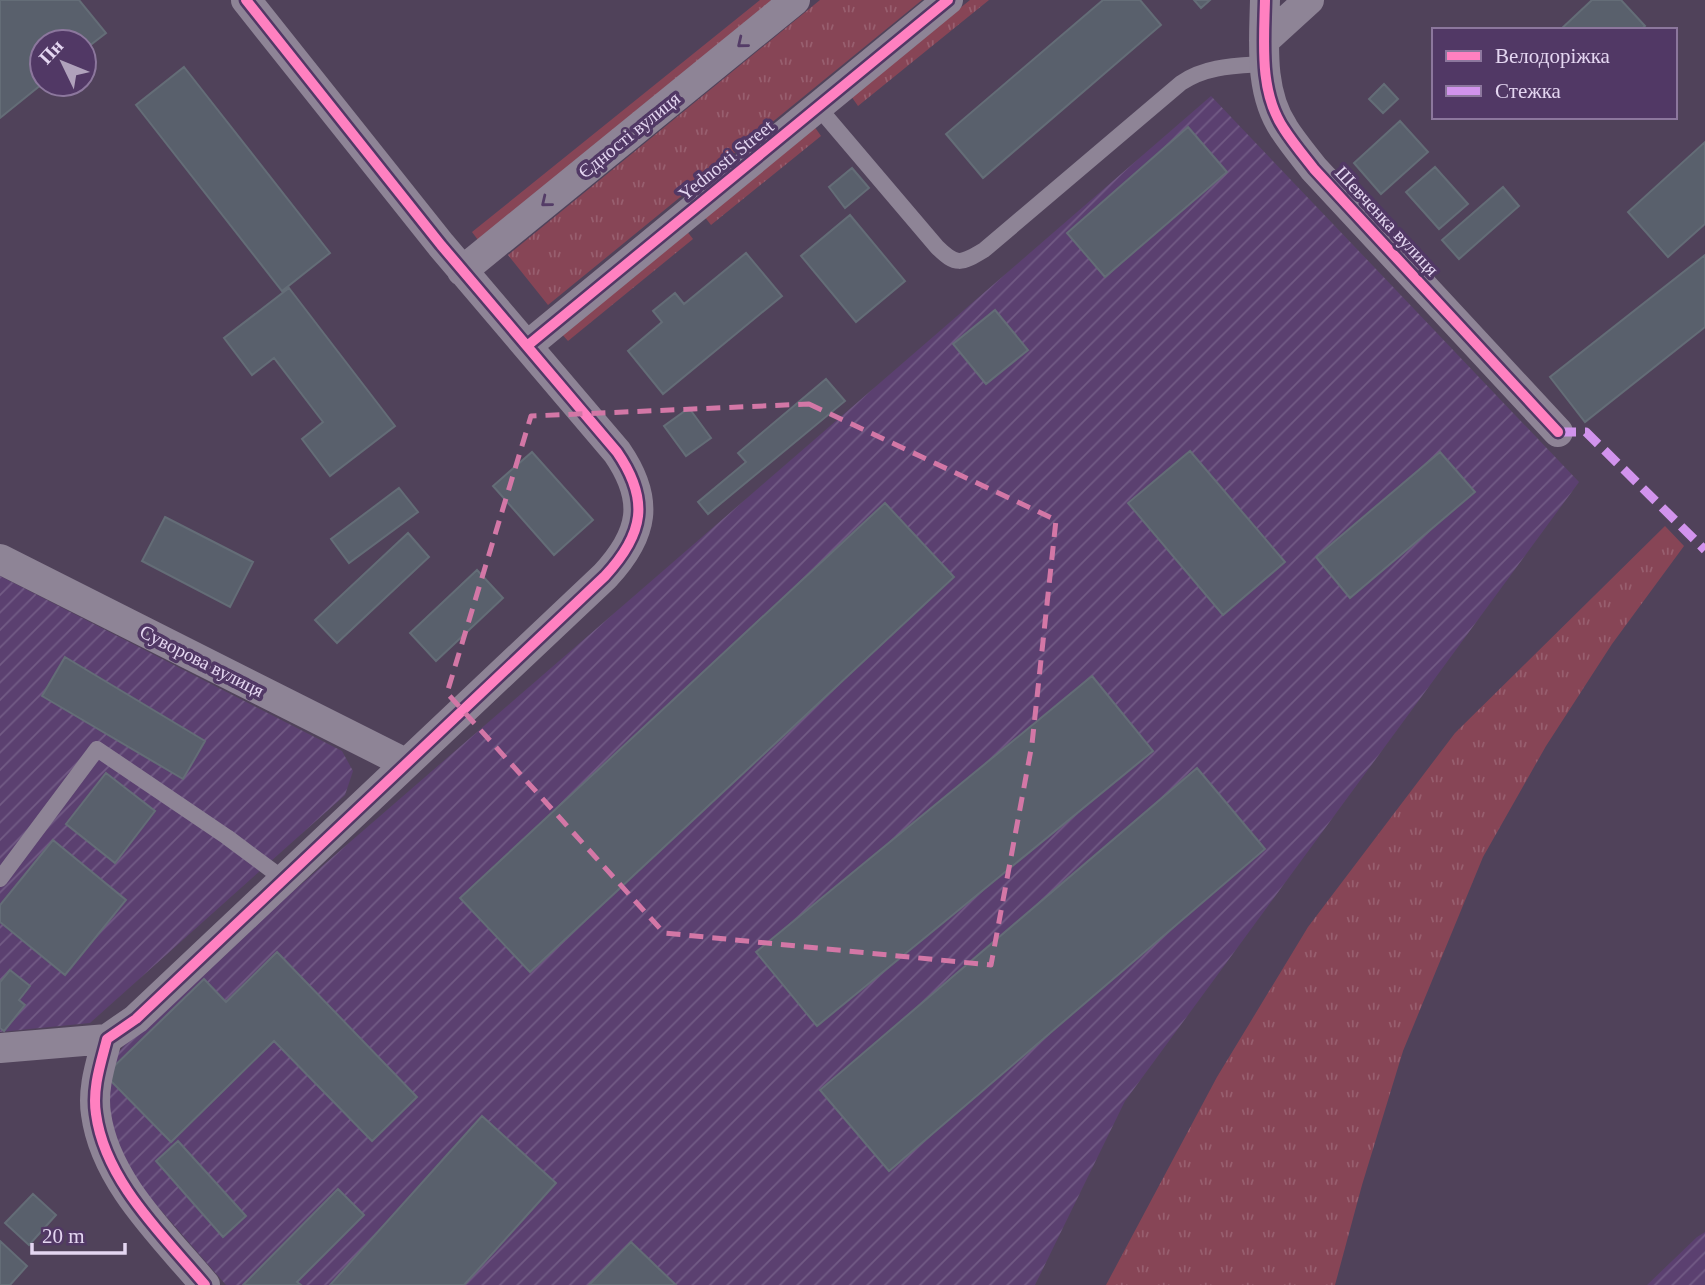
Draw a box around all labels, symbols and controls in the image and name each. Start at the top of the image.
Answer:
north arrow [28,28,98,98]
legend [1432,28,1677,119]
text: Пн [34,35,67,68]
one-way arrow [737,35,750,47]
text: Велодоріжка [1495,44,1611,68]
text: Стежка [1495,79,1562,103]
street label: Єдності вулиця [574,87,684,182]
street label: Yednosti Street [674,115,778,205]
street label: Шевченка вулиця [1331,162,1443,280]
one-way arrow [542,194,554,207]
street label: Суворова вулиця [136,621,268,701]
scale bar [32,1212,124,1256]
text: 20 m [42,1224,85,1248]

